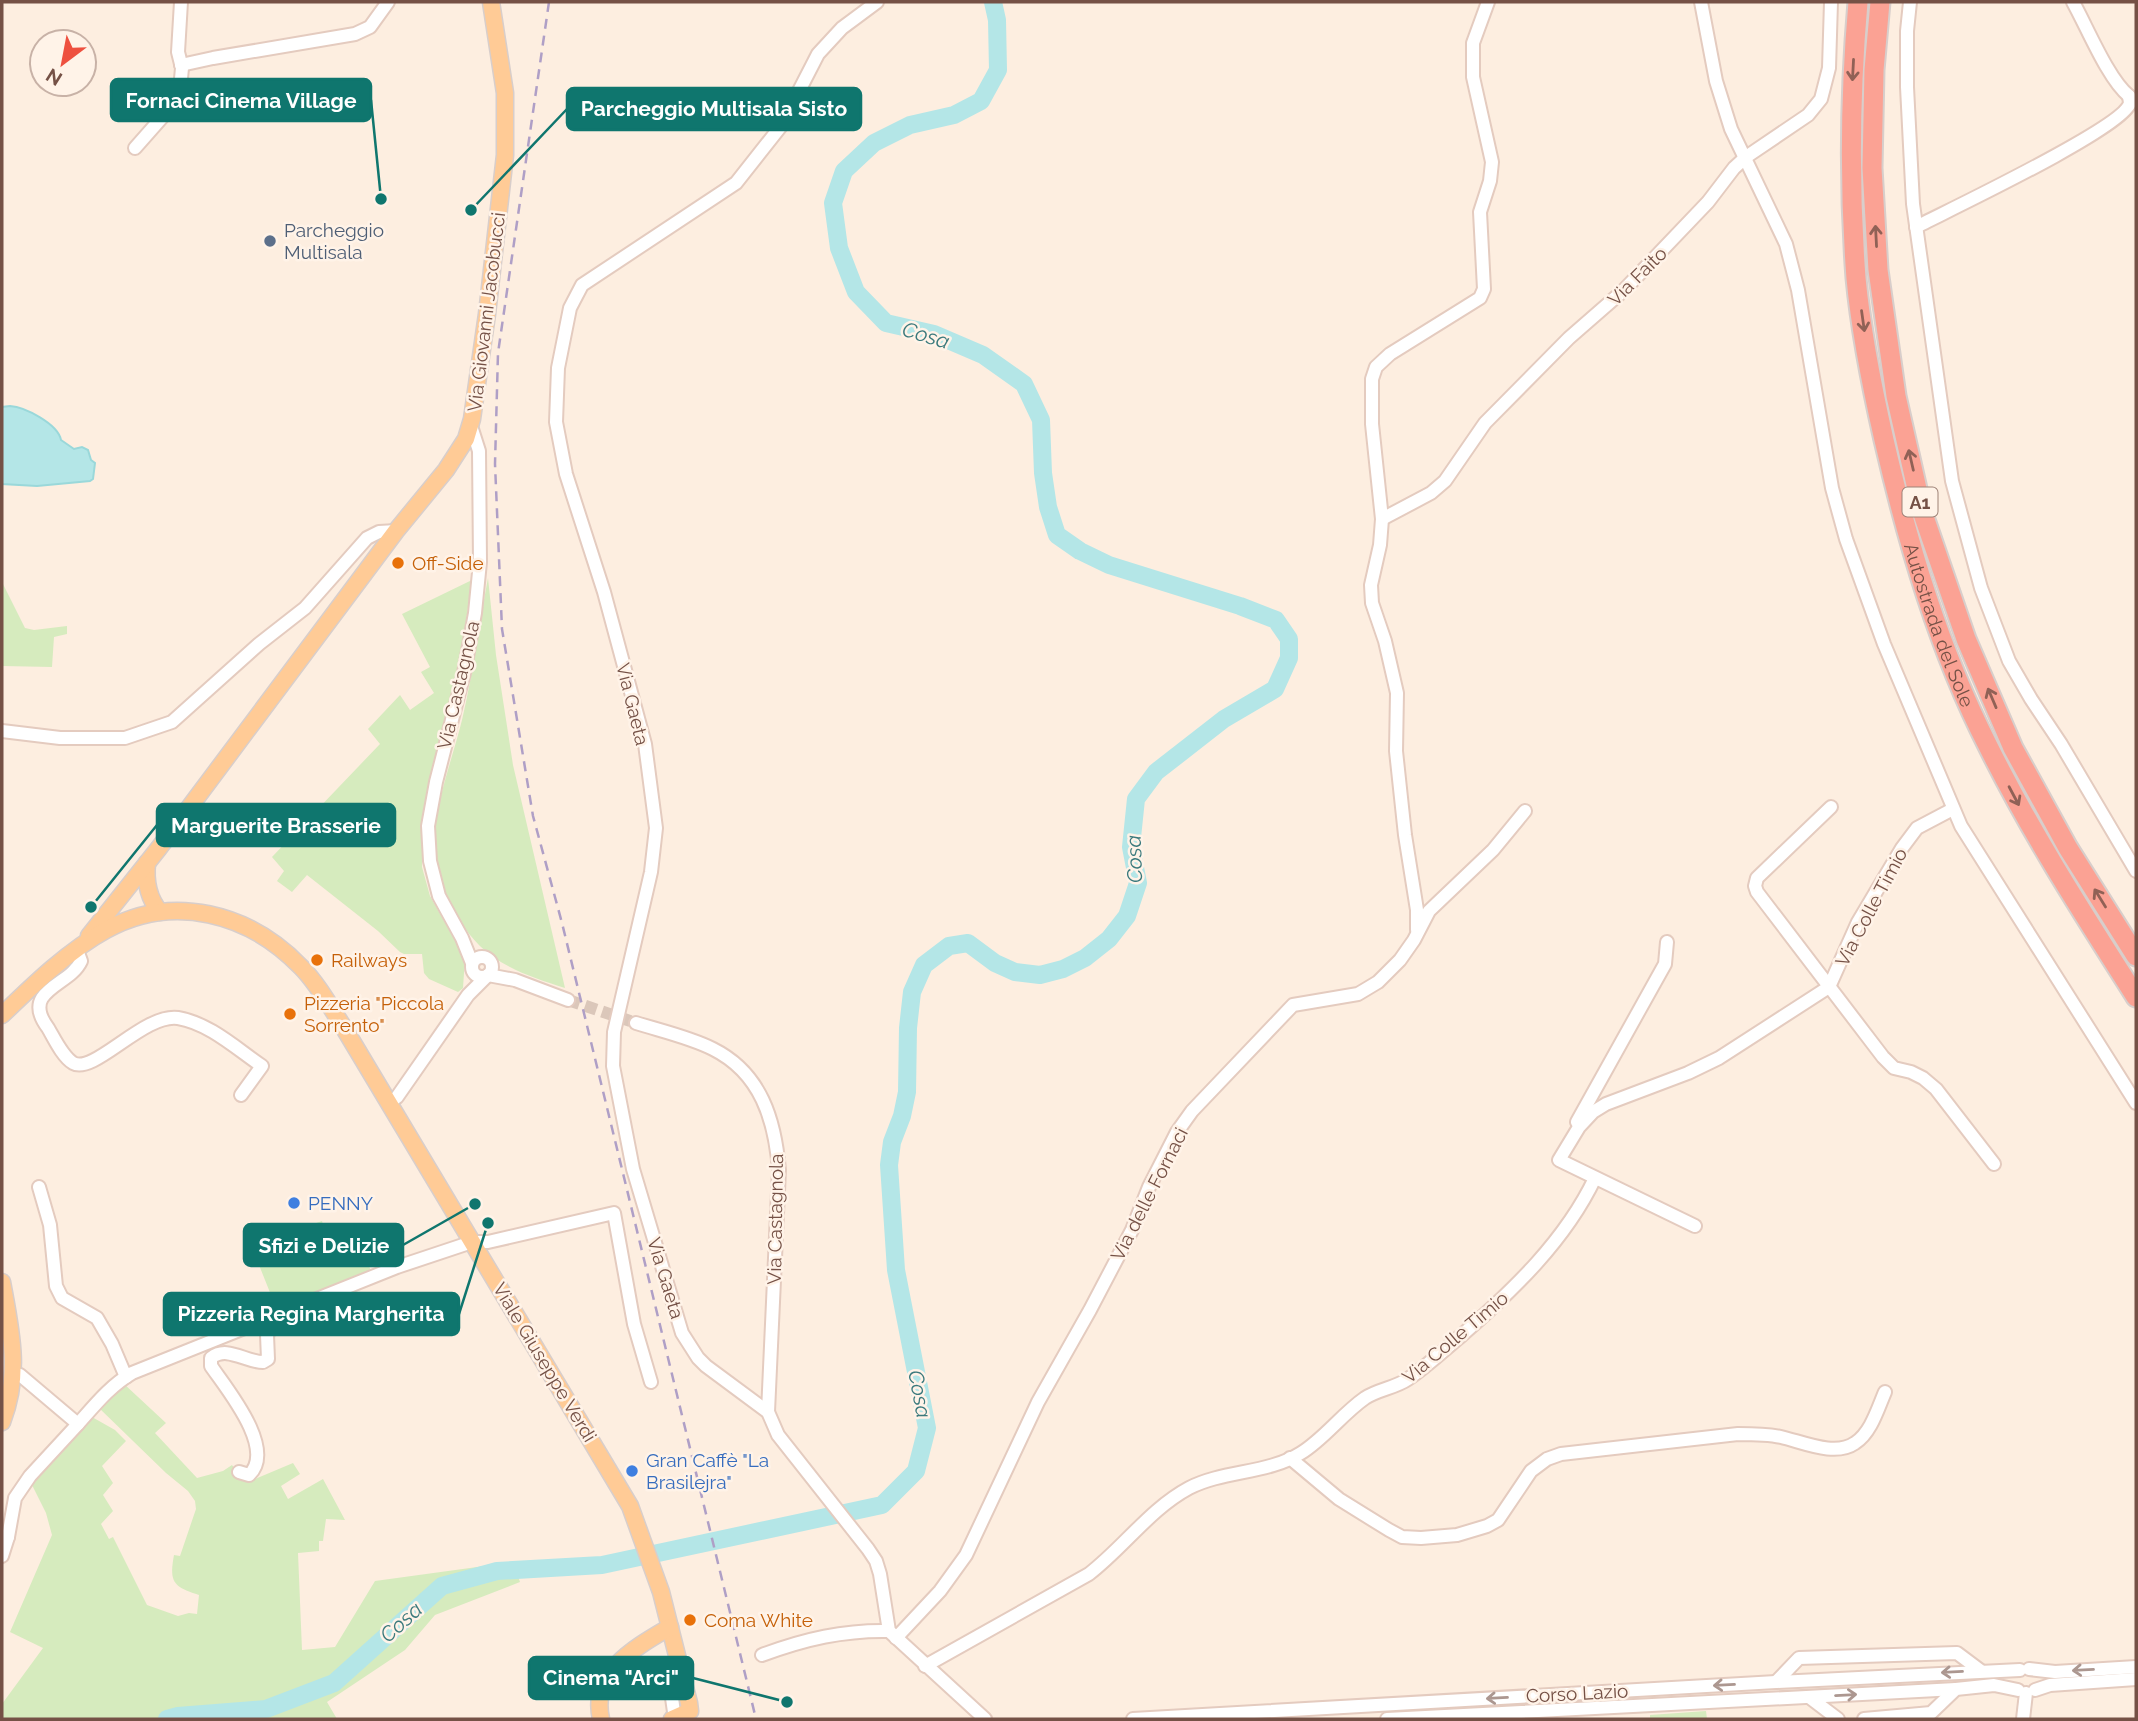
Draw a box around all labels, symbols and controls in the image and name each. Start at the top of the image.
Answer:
north arrow [28,28,98,98]
one-way arrow [1846,58,1859,81]
text: N [42,64,66,91]
callout: Fornaci Cinema Village [111,79,371,121]
text: Fornaci Cinema Village [125,88,357,113]
callout: Parcheggio Multisala Sisto [567,88,861,130]
text: Parcheggio Multisala Sisto [581,96,847,121]
street label: Via Giovanni Jacobucci [463,211,509,413]
place label: Parcheggio Multisala [284,219,384,263]
one-way arrow [1869,225,1882,248]
marker: Parcheggio Multisala [262,233,278,249]
street label: Via Faito [1603,242,1671,310]
one-way arrow [1856,309,1869,332]
water label: Cosa [899,316,953,354]
one-way arrow [1903,449,1917,472]
road number: A1 [1902,488,1938,516]
street label: Autostrada del Sole [1900,540,1979,710]
place label: Off-Side [412,552,484,574]
marker: Off-Side [390,555,406,571]
street label: Via Castagnola [433,619,483,751]
street label: Via Gaeta [612,661,654,747]
one-way arrow [1984,688,1997,710]
one-way arrow [2008,785,2021,806]
callout: Marguerite Brasserie [157,804,395,846]
text: Marguerite Brasserie [171,813,381,838]
water label: Cosa [1121,834,1147,884]
street label: Via Colle Timio [1831,844,1911,970]
one-way arrow [2092,889,2107,908]
place label: Railways [331,949,407,971]
marker: Railways [309,952,325,968]
place label: Pizzeria "Piccola Sorrento" [304,992,444,1036]
marker: Pizzeria "Piccola Sorrento" [282,1006,298,1022]
street label: Via delle Fornaci [1106,1124,1192,1264]
street label: Via Castagnola [763,1153,787,1285]
place label: PENNY [308,1192,374,1214]
marker: PENNY [286,1195,302,1211]
callout: Sfizi e Delizie [244,1224,403,1266]
text: Sfizi e Delizie [259,1233,390,1258]
street label: Via Gaeta [643,1235,689,1321]
street label: Viale Giuseppe Verdi [489,1278,601,1446]
street label: Via Colle Timio [1398,1286,1512,1388]
callout: Pizzeria Regina Margherita [164,1293,459,1335]
text: Pizzeria Regina Margherita [177,1301,445,1326]
water label: Cosa [903,1368,937,1420]
place label: Gran Caffè "La Brasilejra" [646,1449,769,1493]
marker: Gran Caffè "La Brasilejra" [624,1463,640,1479]
water label: Cosa [375,1597,427,1647]
place label: Coma White [704,1609,813,1631]
marker: Coma White [682,1612,698,1628]
callout: Cinema "Arci" [529,1657,693,1699]
one-way arrow [2072,1664,2095,1677]
text: Cinema "Arci" [543,1665,679,1690]
one-way arrow [1940,1666,1963,1679]
street label: Corso Lazio [1525,1679,1629,1707]
one-way arrow [1714,1679,1736,1692]
one-way arrow [1835,1688,1858,1701]
one-way arrow [1486,1692,1509,1705]

